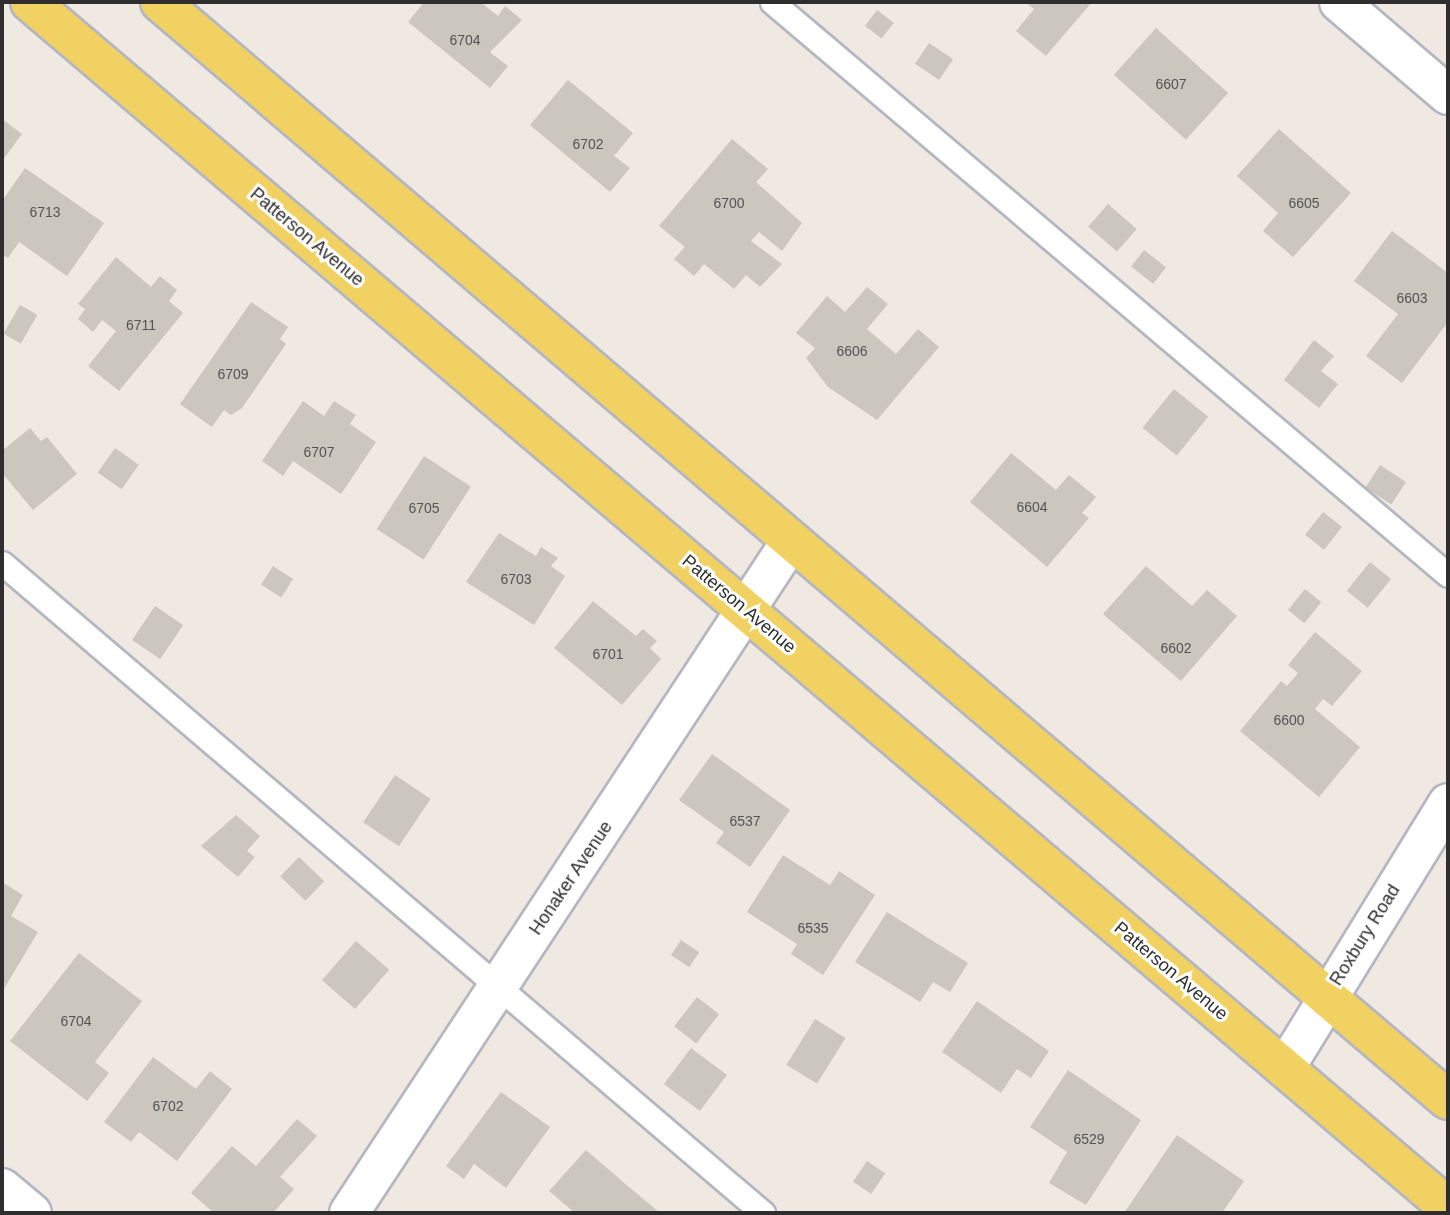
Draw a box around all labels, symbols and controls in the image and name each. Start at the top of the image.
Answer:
house number: 6704 [449,32,481,48]
house number: 6607 [1155,76,1187,92]
house number: 6702 [572,136,604,152]
street label: Patterson Avenue [245,183,369,291]
house number: 6700 [713,195,745,211]
house number: 6605 [1288,195,1320,211]
house number: 6713 [29,204,61,220]
house number: 6603 [1396,290,1428,306]
house number: 6711 [126,317,156,333]
house number: 6606 [836,343,868,359]
house number: 6709 [217,366,249,382]
house number: 6707 [303,444,335,460]
house number: 6604 [1016,499,1048,515]
house number: 6705 [408,500,440,516]
street label: Patterson Avenue [677,550,801,658]
house number: 6703 [500,571,532,587]
house number: 6602 [1160,640,1192,656]
house number: 6701 [592,646,624,662]
house number: 6600 [1273,712,1305,728]
house number: 6537 [729,813,761,829]
street label: Honaker Avenue [525,817,617,939]
street label: Roxbury Road [1325,880,1405,990]
street label: Patterson Avenue [1109,917,1233,1025]
house number: 6535 [797,920,829,936]
house number: 6704 [60,1013,92,1029]
house number: 6702 [152,1098,184,1114]
house number: 6529 [1073,1131,1105,1147]

